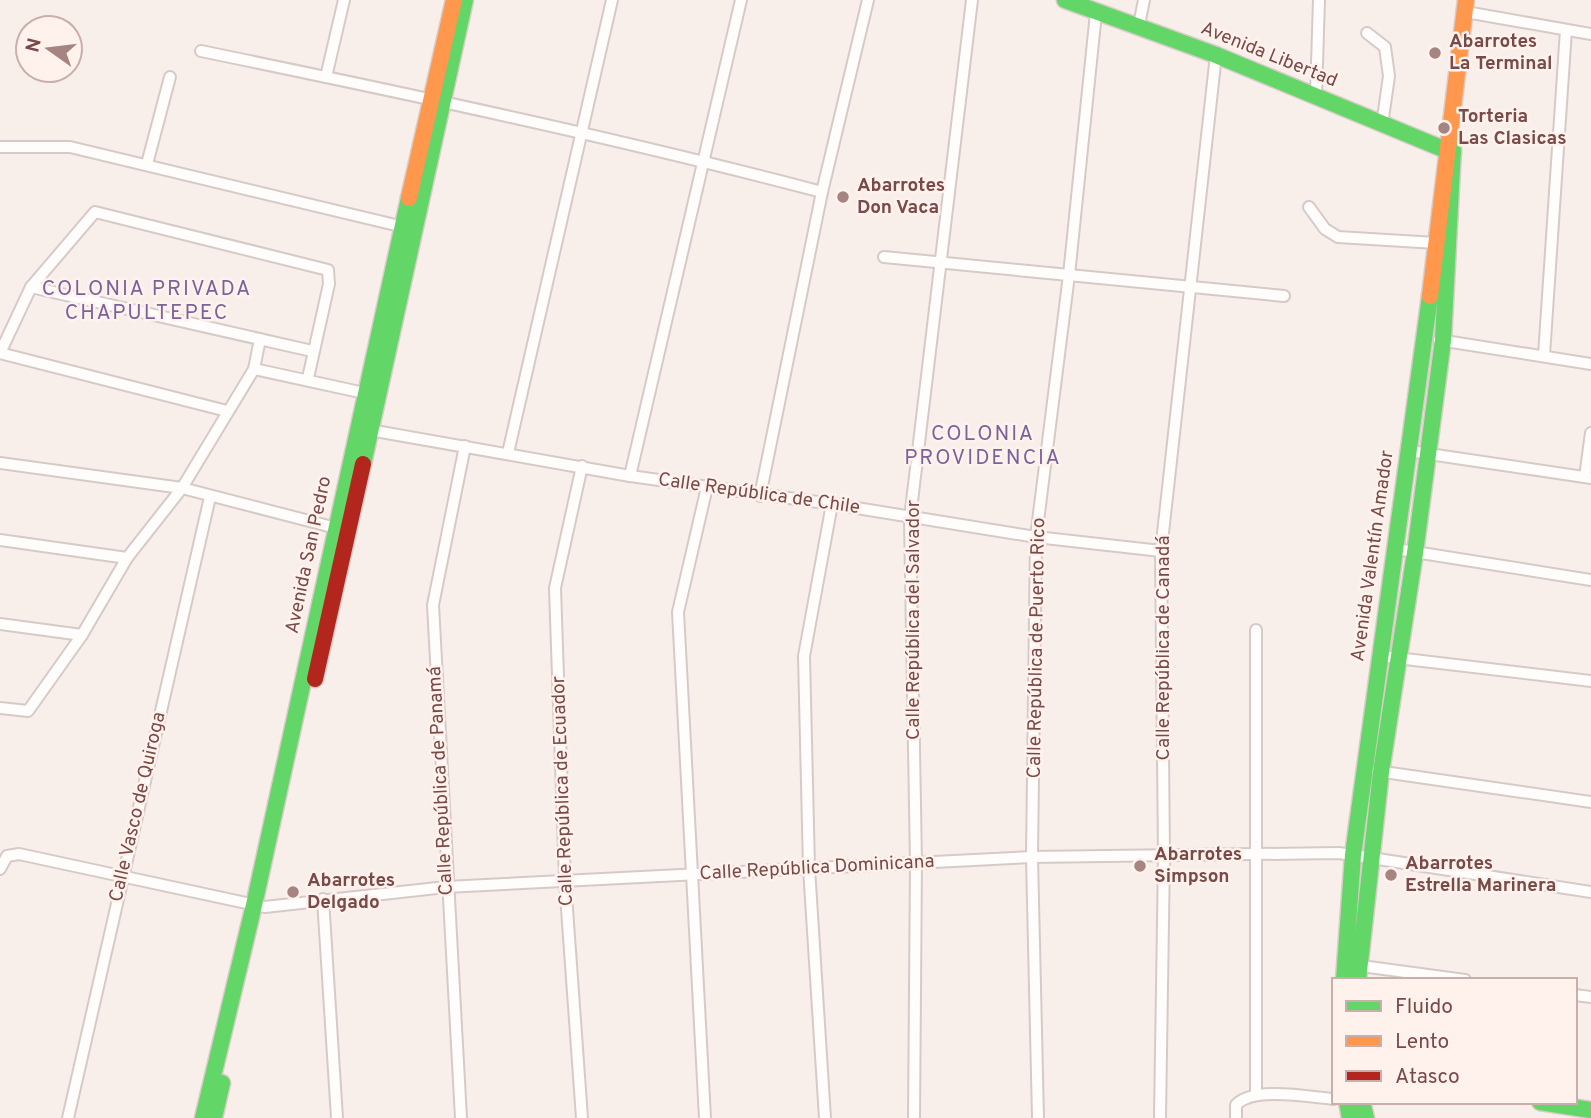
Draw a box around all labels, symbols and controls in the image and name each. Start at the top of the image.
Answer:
north arrow [14,14,84,84]
street label: Avenida Libertad [1197,17,1341,93]
place label: Abarrotes La Terminal [1449,30,1553,76]
text: N [21,36,48,55]
marker: Abarrotes La Terminal [1427,45,1443,61]
place label: Torteria Las Clasicas [1458,105,1567,151]
marker: Torteria Las Clasicas [1436,120,1452,136]
place label: Abarrotes Don Vaca [857,174,945,220]
marker: Abarrotes Don Vaca [835,189,851,205]
district label: COLONIA PRIVADA CHAPULTEPEC [42,276,252,327]
district label: COLONIA PROVIDENCIA [904,421,1062,472]
street label: Avenida Valentín Amador [1346,448,1400,663]
street label: Calle República de Chile [657,468,861,520]
street label: Avenida San Pedro [281,474,337,636]
street label: Calle República del Salvador [902,499,926,740]
street label: Calle República de Puerto Rico [1023,517,1051,779]
street label: Calle República de Canadá [1152,536,1176,760]
street label: Calle República de Panamá [423,666,459,896]
street label: Calle República de Ecuador [547,675,579,906]
street label: Calle Vasco de Quiroga [104,710,172,904]
place label: Abarrotes Simpson [1154,843,1242,889]
street label: Calle República Dominicana [699,850,935,886]
place label: Abarrotes Estrella Marinera [1405,852,1556,898]
marker: Abarrotes Simpson [1132,858,1148,874]
marker: Abarrotes Estrella Marinera [1383,867,1399,883]
place label: Abarrotes Delgado [307,869,395,915]
marker: Abarrotes Delgado [285,884,301,900]
legend [1332,978,1577,1104]
text: Fluido [1395,994,1453,1021]
text: Lento [1395,1029,1449,1056]
text: Atasco [1395,1064,1460,1091]

